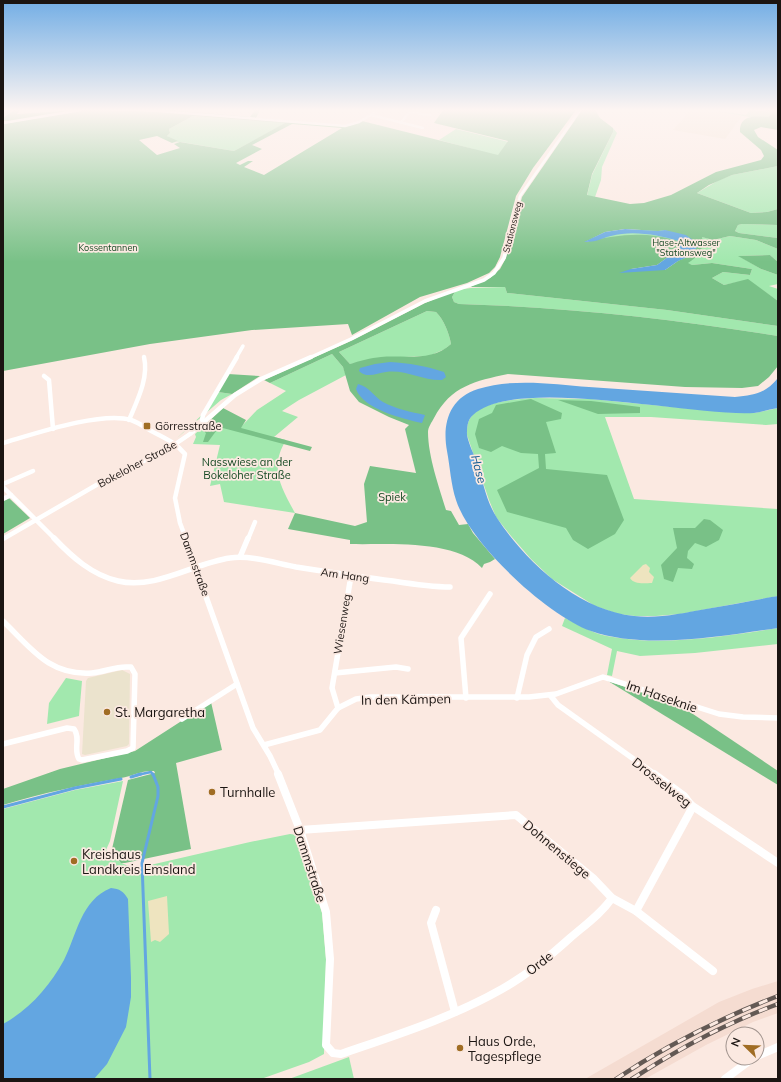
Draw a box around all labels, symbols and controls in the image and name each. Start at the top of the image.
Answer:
street label: Stationsweg [500,200,524,254]
park label: Hase-Altwasser "Stationsweg" [652,237,721,258]
park label: Kossentannen [78,242,138,253]
place label: Görresstraße [155,419,221,433]
marker: Görresstraße [142,421,152,431]
street label: Bokeloher Straße [95,437,179,491]
water label: Hase [468,453,490,485]
park label: Nasswiese an der Bokeloher Straße [202,455,292,482]
park label: Spiek [378,490,406,504]
street label: Dammstraße [177,530,213,598]
street label: Am Hang [320,565,370,585]
street label: Wiesenweg [330,593,354,655]
street label: Im Haseknie [624,676,700,716]
street label: In den Kämpen [361,690,451,708]
place label: St. Margaretha [115,704,205,720]
marker: St. Margaretha [102,707,112,717]
street label: Drosselweg [629,754,695,810]
place label: Turnhalle [220,784,275,800]
marker: Turnhalle [207,787,217,797]
street label: Dohnenstiege [520,816,594,882]
street label: Dammstraße [290,824,330,904]
place label: Kreishaus Landkreis Emsland [82,846,195,877]
marker: Kreishaus Landkreis Emsland [69,856,79,866]
street label: Orde [522,948,556,978]
north arrow [725,1026,765,1066]
place label: Haus Orde, Tagespflege [468,1033,541,1064]
text: N [728,1036,744,1049]
marker: Haus Orde, Tagespflege [455,1043,465,1053]

